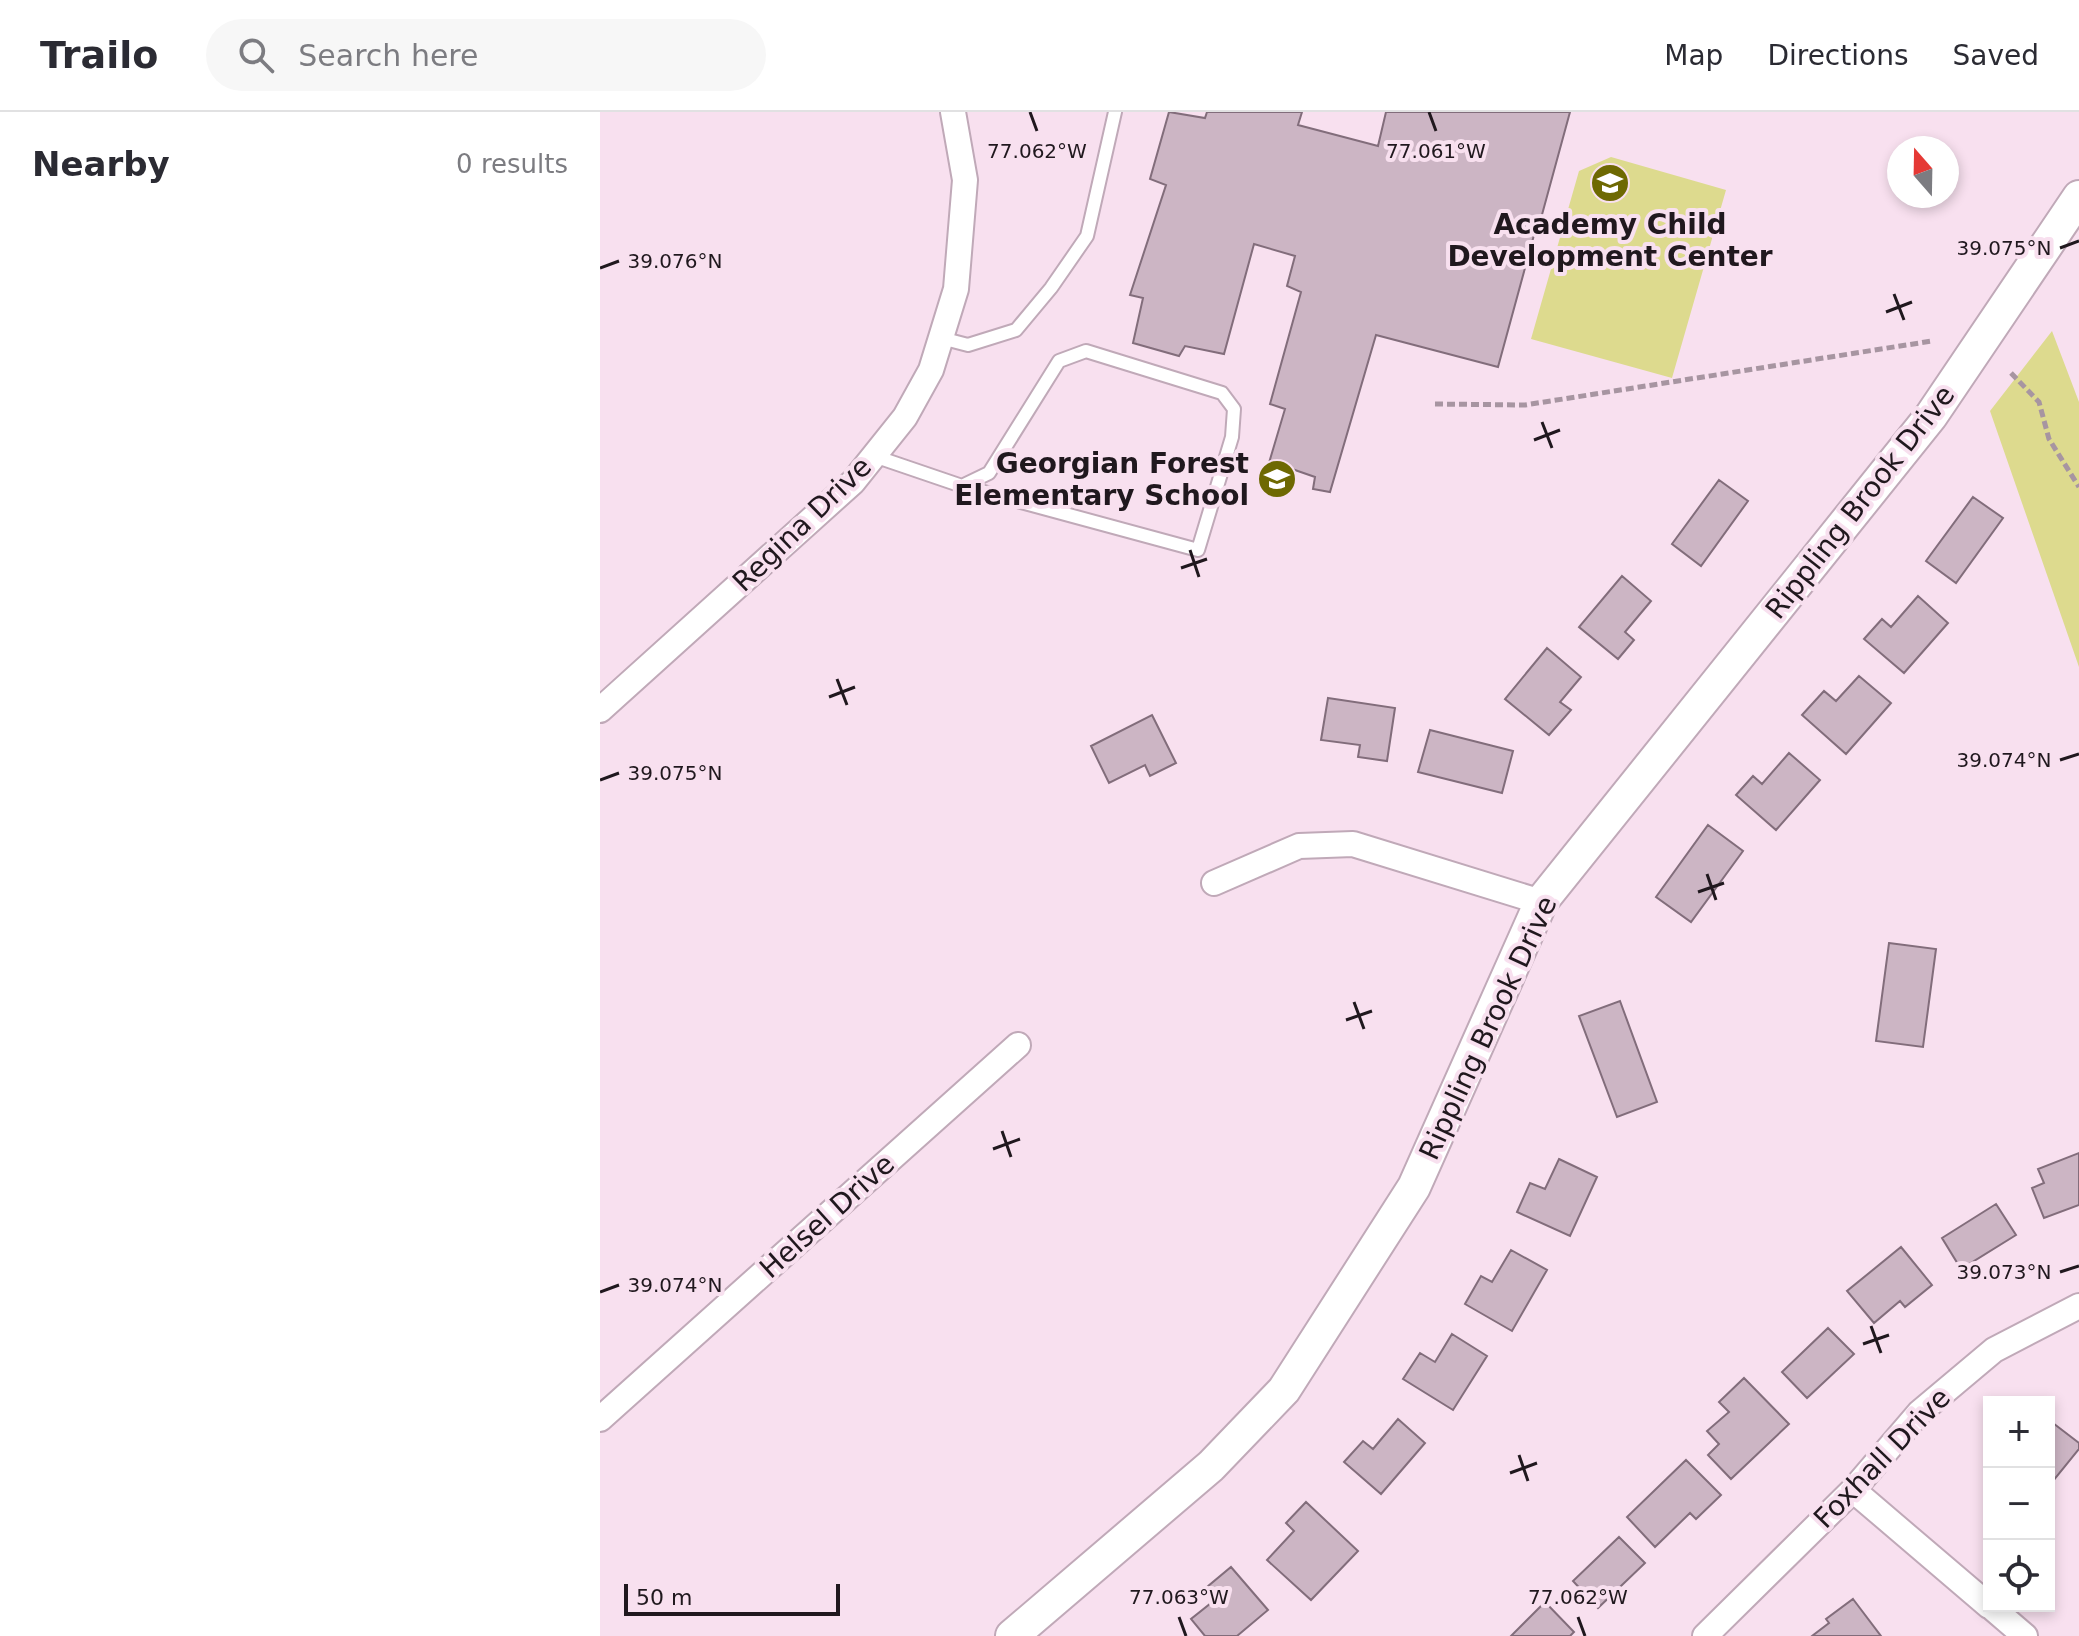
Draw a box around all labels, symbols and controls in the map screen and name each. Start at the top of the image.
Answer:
search box [206,19,766,91]
text: Trailo [40,33,158,77]
icon: search [234,33,278,77]
text: Search here [298,38,479,73]
text: Map [1664,39,1723,72]
text: Directions [1767,39,1908,72]
text: Saved [1952,39,2039,72]
north arrow [1887,136,1959,208]
text: 77.062°W [987,139,1087,163]
text: 77.061°W [1386,139,1486,163]
text: Nearby [32,144,170,184]
text: 0 results [456,149,568,179]
school or university icon: Academy Child Development Center [1589,162,1631,204]
place label: Academy Child Development Center [1447,208,1773,273]
text: 39.075°N [1957,236,2051,260]
text: 39.076°N [628,249,722,273]
street label: Rippling Brook Drive [1759,379,1961,625]
place label: Georgian Forest Elementary School [954,447,1249,512]
street label: Regina Drive [726,450,878,598]
school or university icon: Georgian Forest Elementary School [1256,458,1298,500]
text: 39.074°N [1957,748,2051,772]
text: 39.075°N [628,761,722,785]
street label: Rippling Brook Drive [1412,891,1564,1165]
street label: Helsel Drive [753,1147,901,1285]
text: 39.073°N [1957,1260,2051,1284]
text: 39.074°N [628,1273,722,1297]
street label: Foxhall Drive [1807,1381,1957,1535]
map controls [1983,1396,2055,1612]
button: + [1983,1396,2055,1468]
button: − [1983,1468,2055,1540]
button: locate [1983,1540,2055,1612]
scale bar [624,1580,840,1616]
text: 50 m [636,1585,692,1610]
text: 77.063°W [1129,1585,1229,1609]
text: 77.062°W [1528,1585,1628,1609]

